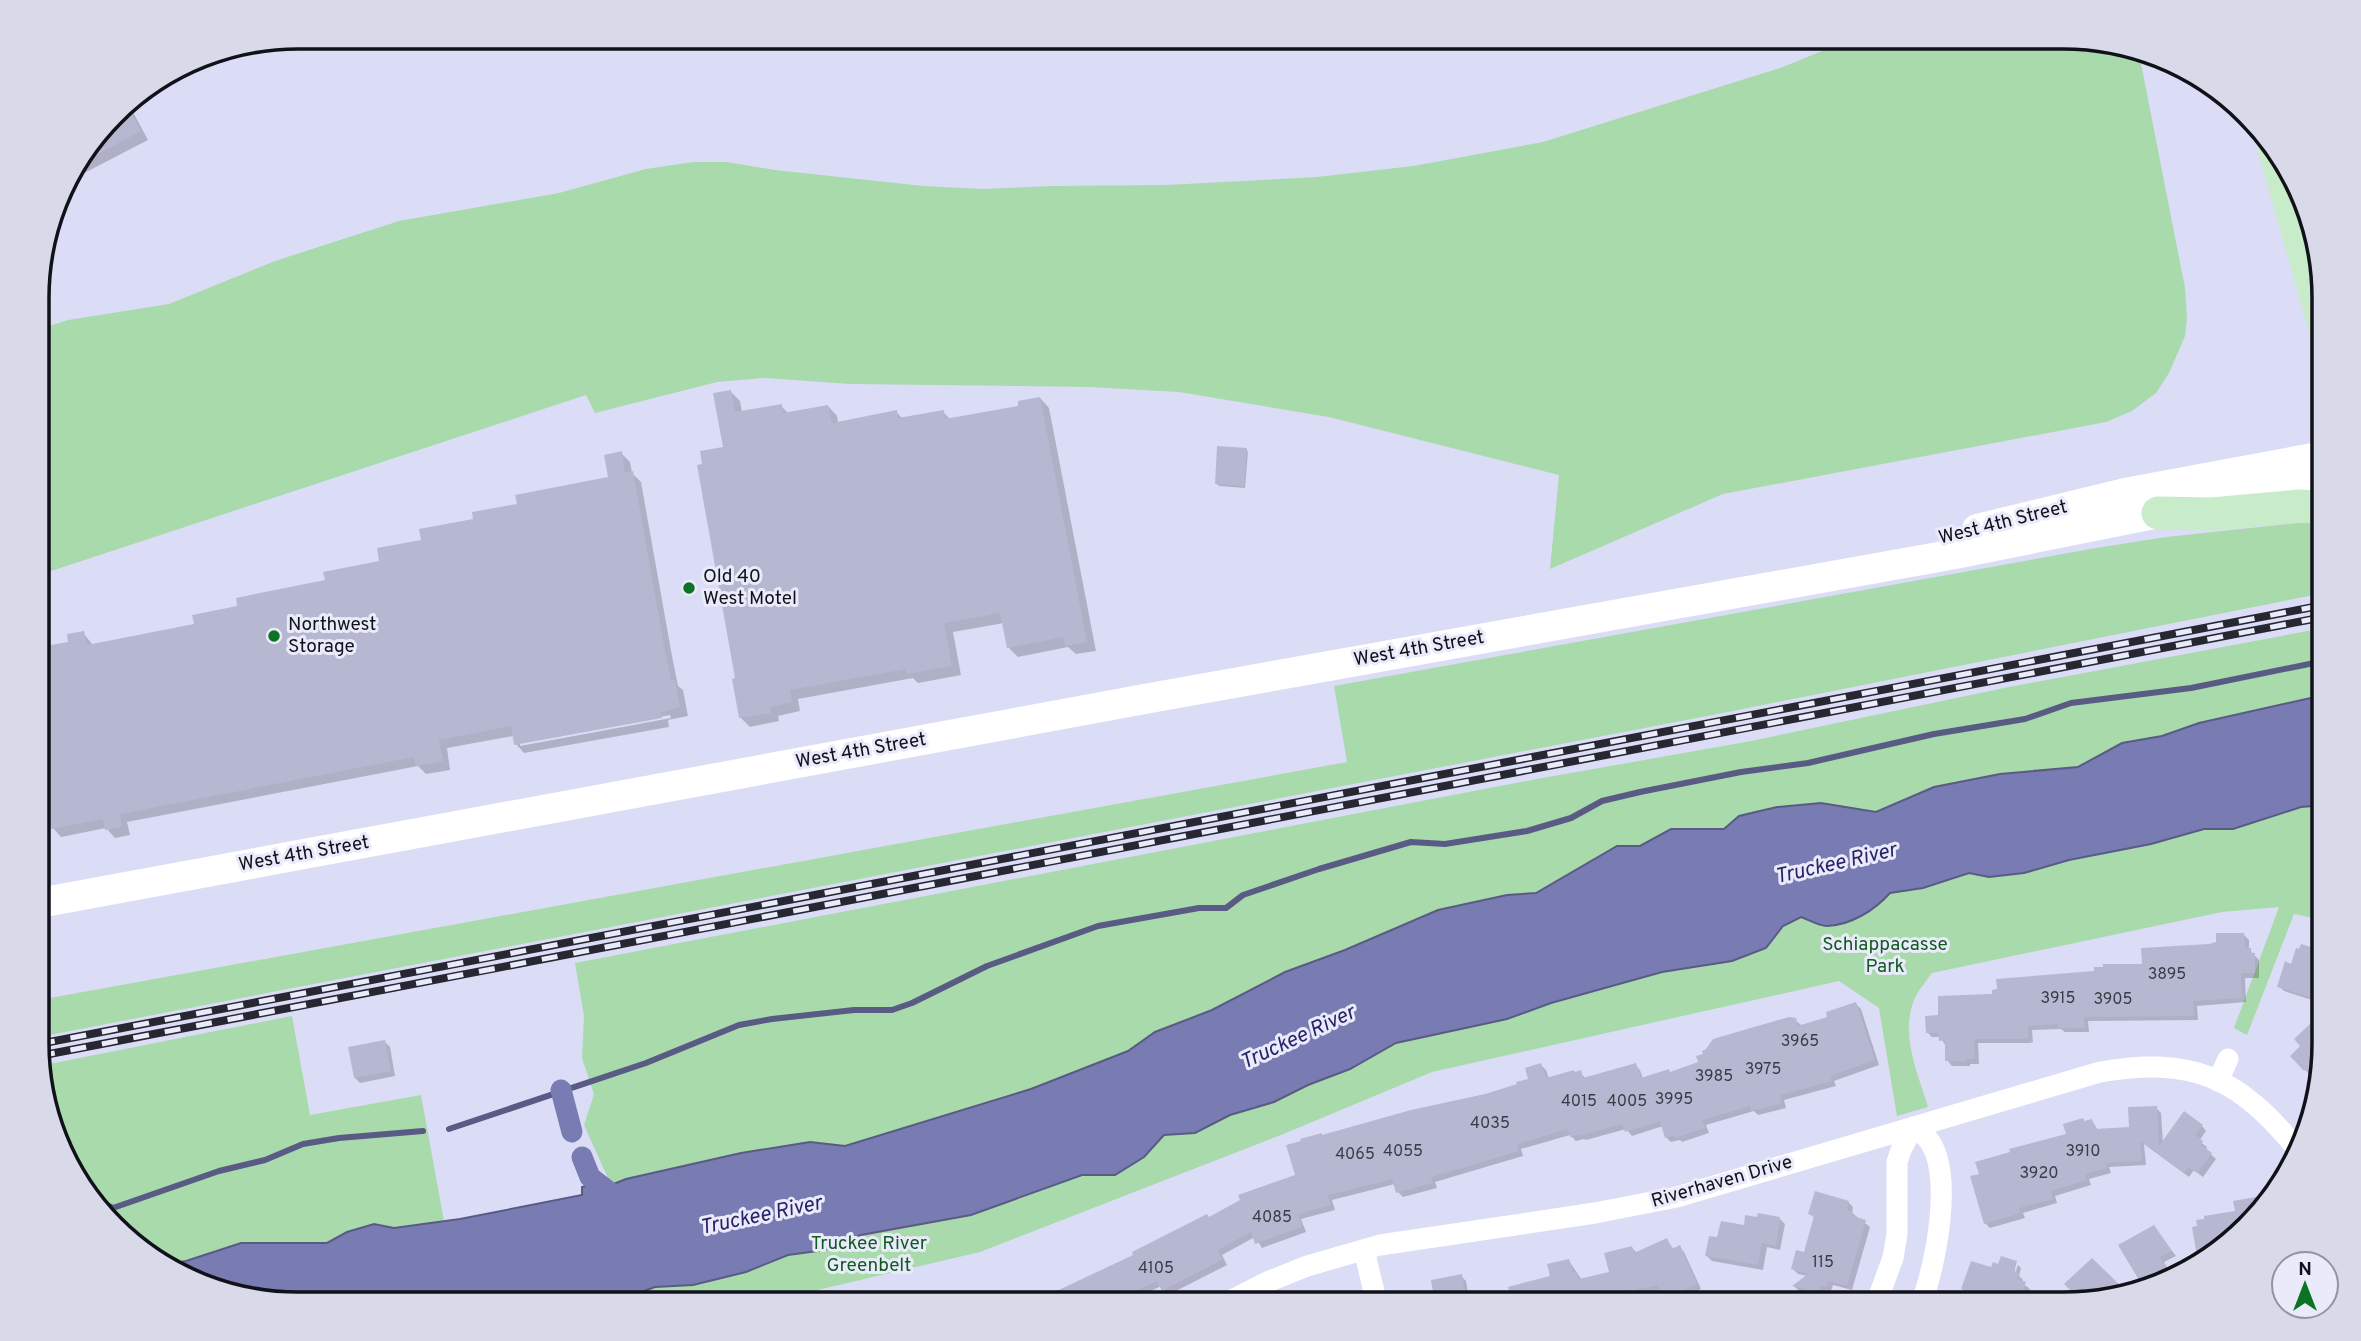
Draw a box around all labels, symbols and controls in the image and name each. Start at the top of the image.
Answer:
street label: West 4th Street [1936,495,2070,551]
place label: Old 40 West Motel [703,565,797,611]
marker: Old 40 West Motel [681,580,697,596]
place label: Northwest Storage [288,613,376,659]
street label: West 4th Street [1352,626,1486,672]
marker: Northwest Storage [266,628,282,644]
street label: West 4th Street [794,728,928,774]
street label: West 4th Street [237,831,371,877]
water label: Truckee River [1773,836,1901,891]
park label: Schiappacasse Park [1822,933,1948,979]
house number: 3895 [2148,965,2186,985]
house number: 3915 [2041,989,2075,1009]
house number: 3905 [2094,990,2132,1010]
water label: Truckee River [1236,999,1362,1076]
house number: 3965 [1781,1032,1819,1052]
house number: 3975 [1745,1060,1781,1080]
house number: 3985 [1695,1067,1733,1087]
house number: 3995 [1655,1090,1693,1110]
house number: 4015 [1561,1092,1597,1112]
house number: 4005 [1607,1092,1647,1112]
house number: 4035 [1470,1114,1510,1134]
house number: 4055 [1383,1142,1423,1162]
house number: 3910 [2065,1142,2101,1162]
house number: 4065 [1335,1145,1375,1165]
street label: Riverhaven Drive [1649,1150,1795,1214]
house number: 3920 [2020,1164,2058,1184]
water label: Truckee River [698,1189,826,1242]
house number: 4085 [1252,1208,1292,1228]
park label: Truckee River Greenbelt [811,1232,928,1278]
north arrow [2270,1250,2340,1320]
house number: 115 [1812,1253,1834,1273]
text: N [2298,1258,2312,1282]
house number: 4105 [1138,1259,1174,1279]

